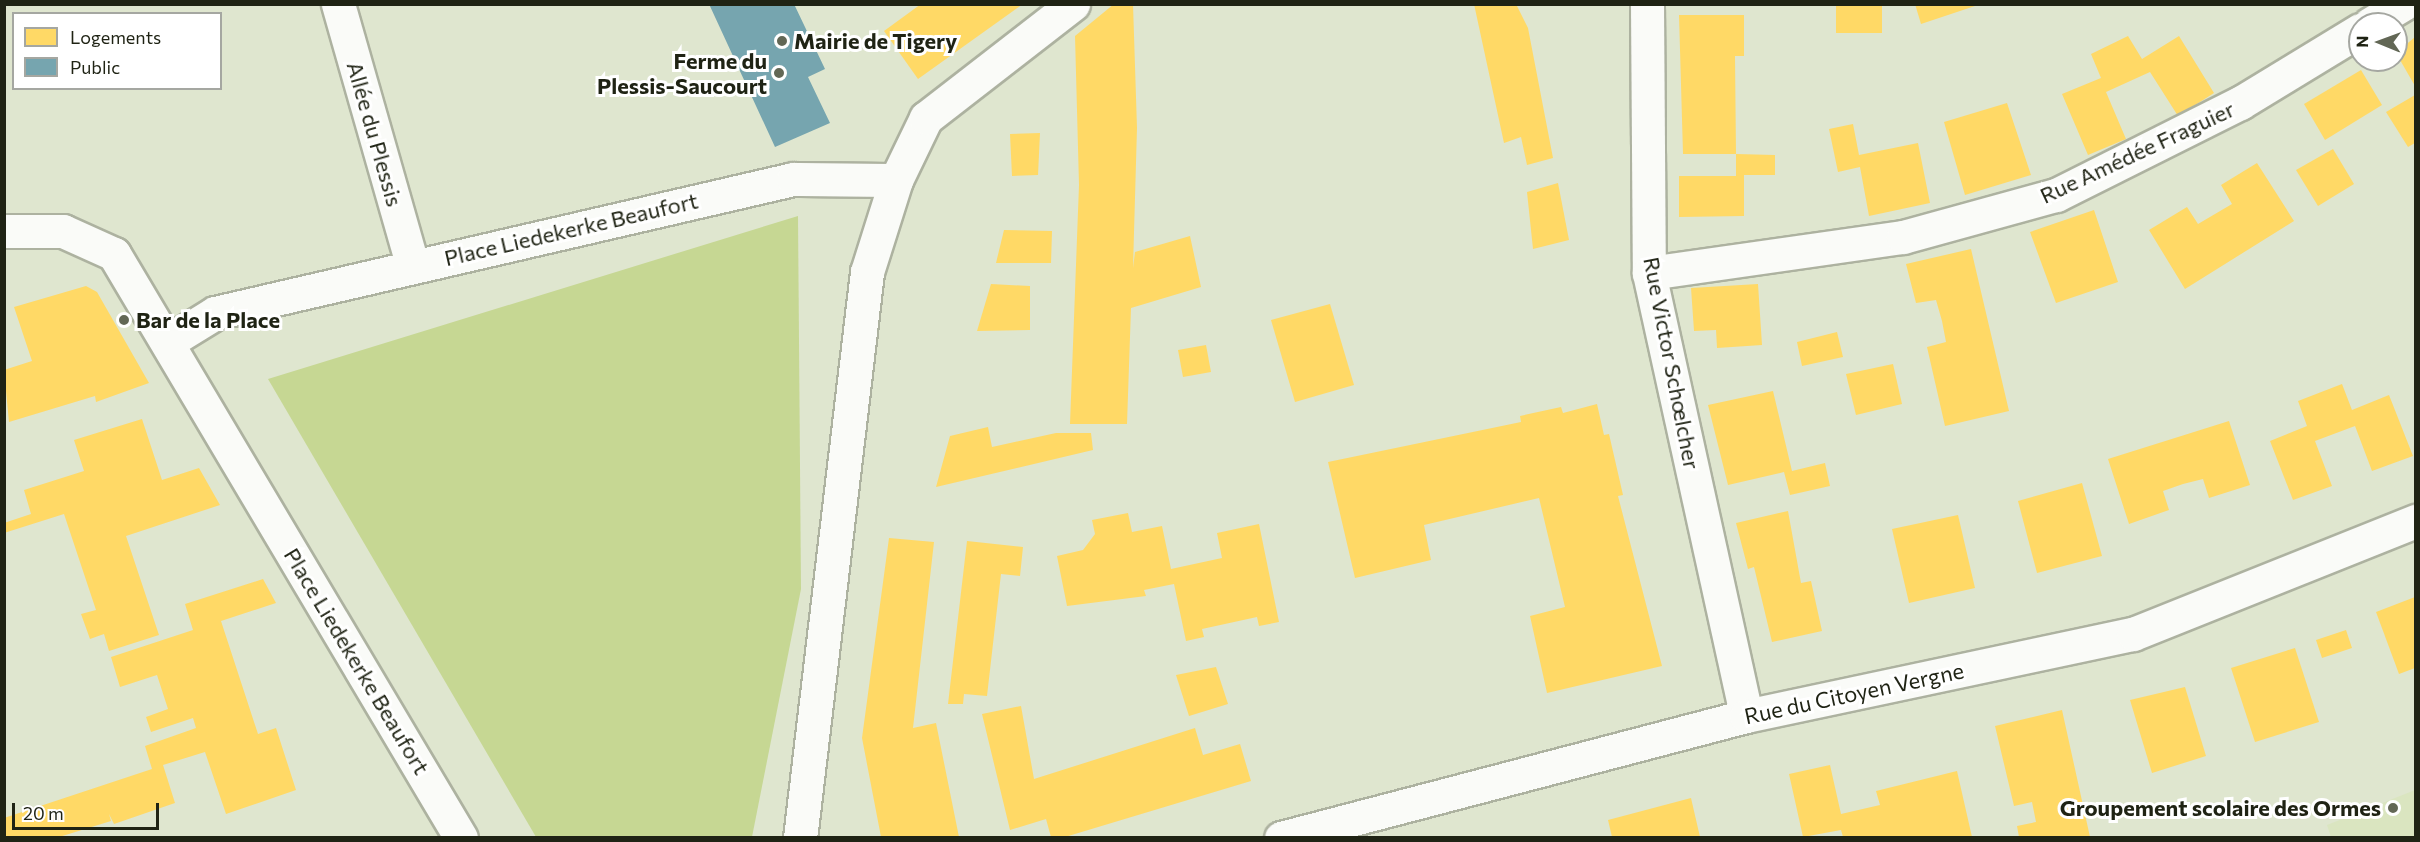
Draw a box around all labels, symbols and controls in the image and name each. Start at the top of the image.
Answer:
legend [12,12,222,90]
north arrow [2348,12,2408,72]
text: Logements [70,26,161,48]
place label: Mairie de Tigery [794,28,957,54]
marker: Mairie de Tigery [775,34,789,48]
text: N [2352,36,2371,48]
place label: Ferme du Plessis-Saucourt [597,47,767,98]
text: Public [70,56,120,78]
street label: Allée du Plessis [342,58,408,210]
marker: Ferme du Plessis-Saucourt [772,66,786,80]
street label: Rue Amédée Fraguier [2036,95,2238,209]
street label: Place Liedekerke Beaufort [442,187,700,271]
street label: Rue Victor Schœlcher [1638,255,1706,471]
place label: Bar de la Place [136,307,280,333]
marker: Bar de la Place [117,313,131,327]
street label: Place Liedekerke Beaufort [279,543,435,779]
street label: Rue du Citoyen Vergne [1742,657,1966,729]
scale bar [15,791,162,829]
place label: Groupement scolaire des Ormes [2060,795,2381,821]
marker: Groupement scolaire des Ormes [2386,801,2400,815]
text: 20 m [23,802,64,824]

